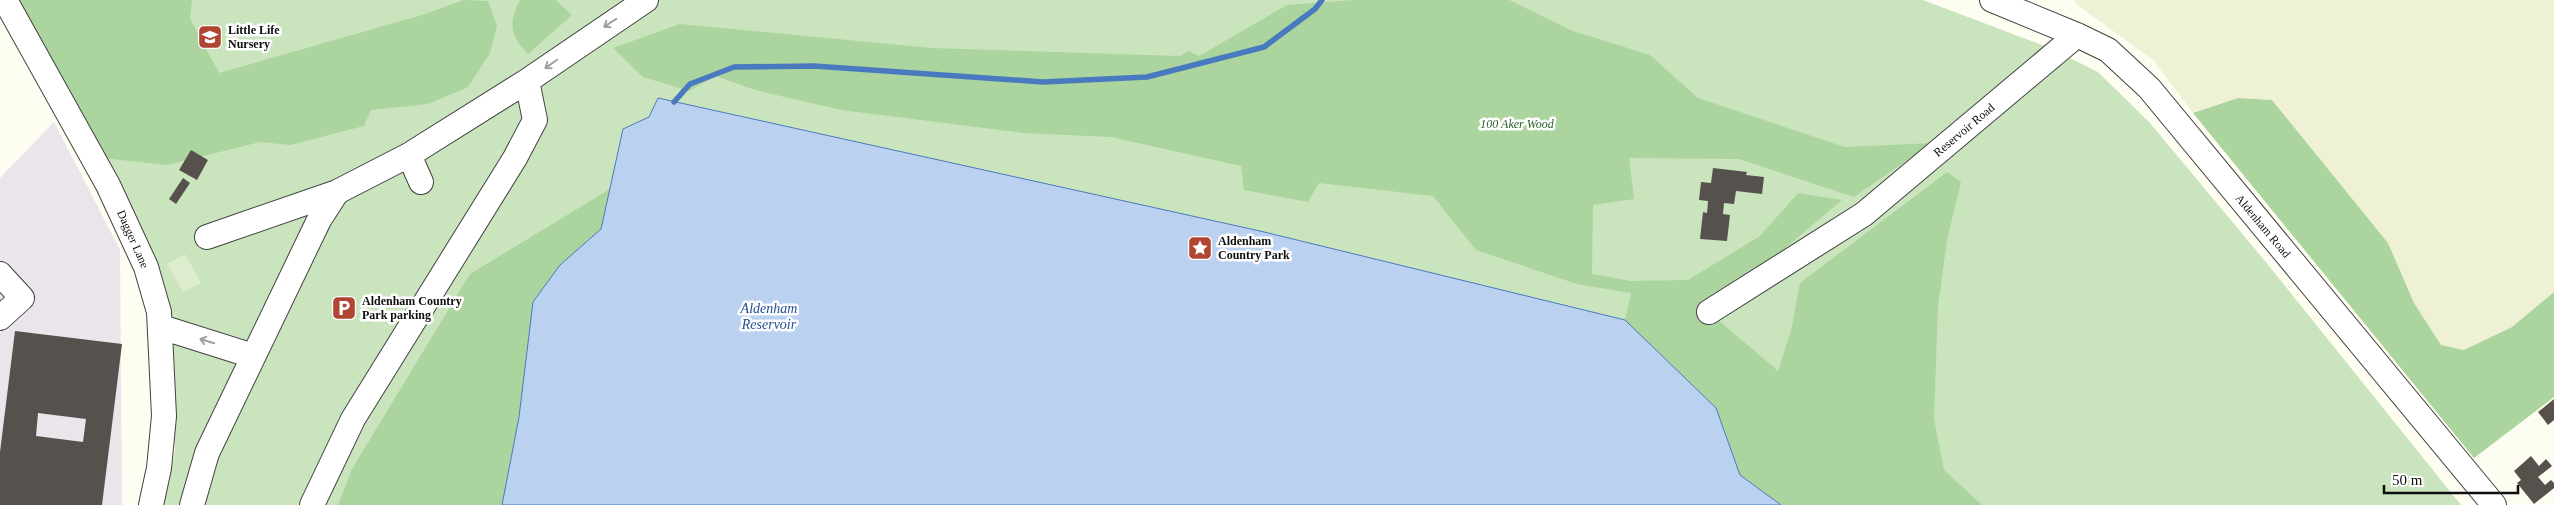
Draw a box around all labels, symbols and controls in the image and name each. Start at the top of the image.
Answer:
one-way arrow [604,18,618,28]
place label: Little Life Nursery [228,23,280,51]
school or university icon: Little Life Nursery [197,24,223,50]
one-way arrow [544,59,558,69]
street label: Reservoir Road [1931,101,1997,159]
park label: 100 Aker Wood [1480,117,1555,131]
street label: Aldenham Road [2232,191,2294,261]
street label: Dagger Lane [114,208,152,270]
place label: Aldenham Country Park [1218,234,1290,262]
place icon: Aldenham Country Park [1187,235,1213,261]
place label: Aldenham Country Park parking [362,294,462,322]
parking icon: Aldenham Country Park parking [331,295,357,321]
water label: Aldenham Reservoir [740,301,797,332]
one-way arrow [199,336,215,346]
scale bar [2384,462,2518,494]
text: 50 m [2392,472,2423,488]

